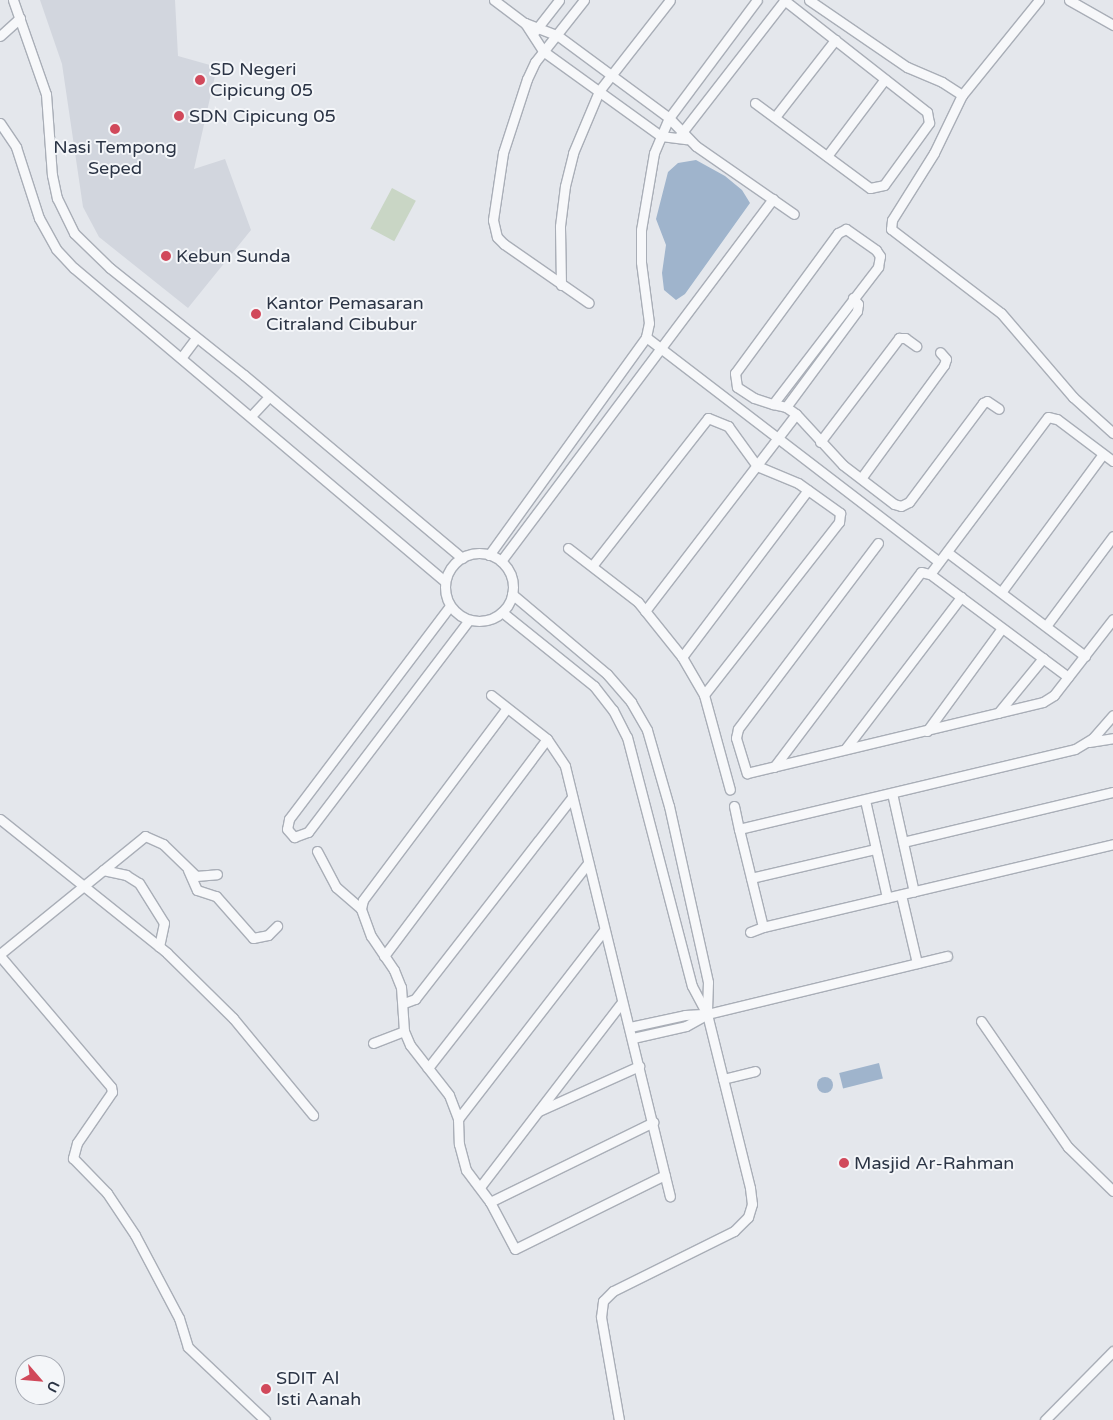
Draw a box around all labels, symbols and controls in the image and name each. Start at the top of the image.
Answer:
place label: SD Negeri Cipicung 05 [210,59,313,102]
marker: SD Negeri Cipicung 05 [194,74,206,86]
place label: SDN Cipicung 05 [189,105,336,127]
marker: SDN Cipicung 05 [173,110,185,122]
marker: Nasi Tempong Seped [109,123,121,135]
place label: Nasi Tempong Seped [53,137,177,180]
place label: Kebun Sunda [176,245,291,267]
marker: Kebun Sunda [160,250,172,262]
place label: Kantor Pemasaran Citraland Cibubur [266,293,424,336]
marker: Kantor Pemasaran Citraland Cibubur [250,308,262,320]
place label: Masjid Ar-Rahman [854,1152,1014,1174]
marker: Masjid Ar-Rahman [838,1157,850,1169]
north arrow [15,1355,65,1405]
place label: SDIT Al Isti Aanah [276,1368,361,1410]
text: U [43,1378,63,1395]
marker: SDIT Al Isti Aanah [260,1383,272,1395]

